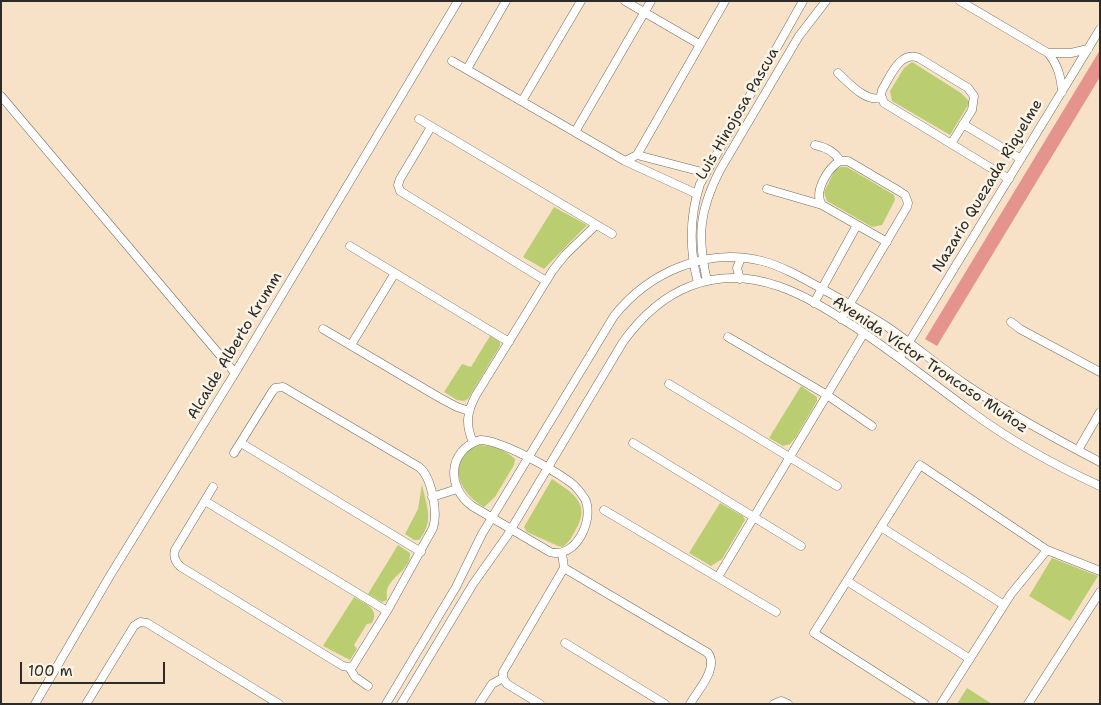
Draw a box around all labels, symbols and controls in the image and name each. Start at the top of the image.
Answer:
street label: Luis Hinojosa Pascua [693,45,783,183]
street label: Nazario Quezada Riquelme [929,96,1047,276]
street label: Alcalde Alberto Krumm [184,269,286,423]
street label: Avenida Víctor Troncoso Muñoz [829,293,1031,437]
scale bar [22,652,168,684]
text: 100 m [28,661,73,681]

